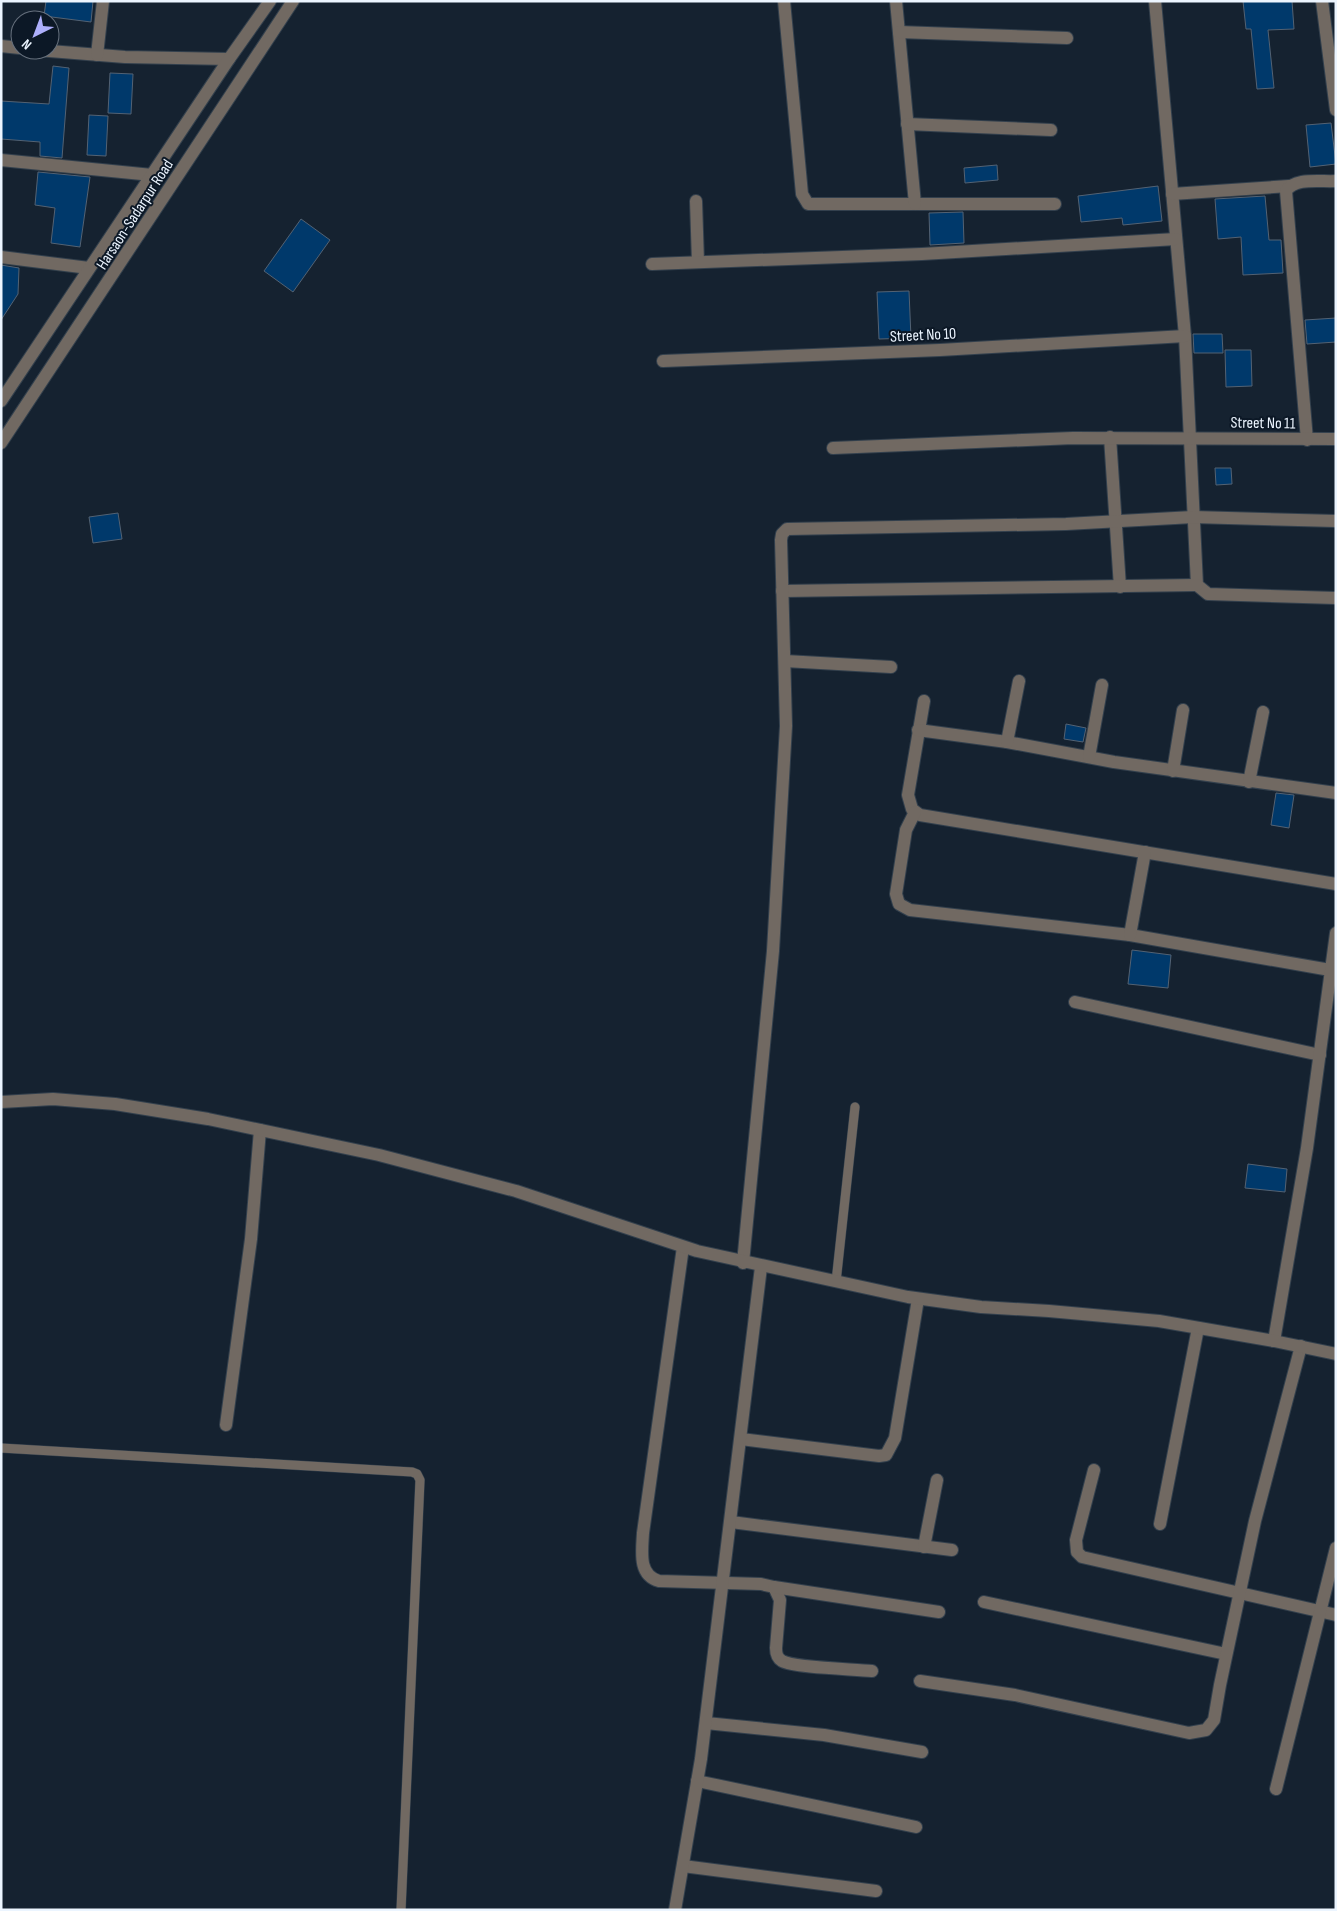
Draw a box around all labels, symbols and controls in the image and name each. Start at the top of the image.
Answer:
north arrow [10,10,60,60]
text: N [18,35,35,53]
street label: Harsaon-Sadarpur Road [93,156,178,273]
street label: Street No 10 [889,324,957,347]
street label: Street No 11 [1230,413,1296,434]

